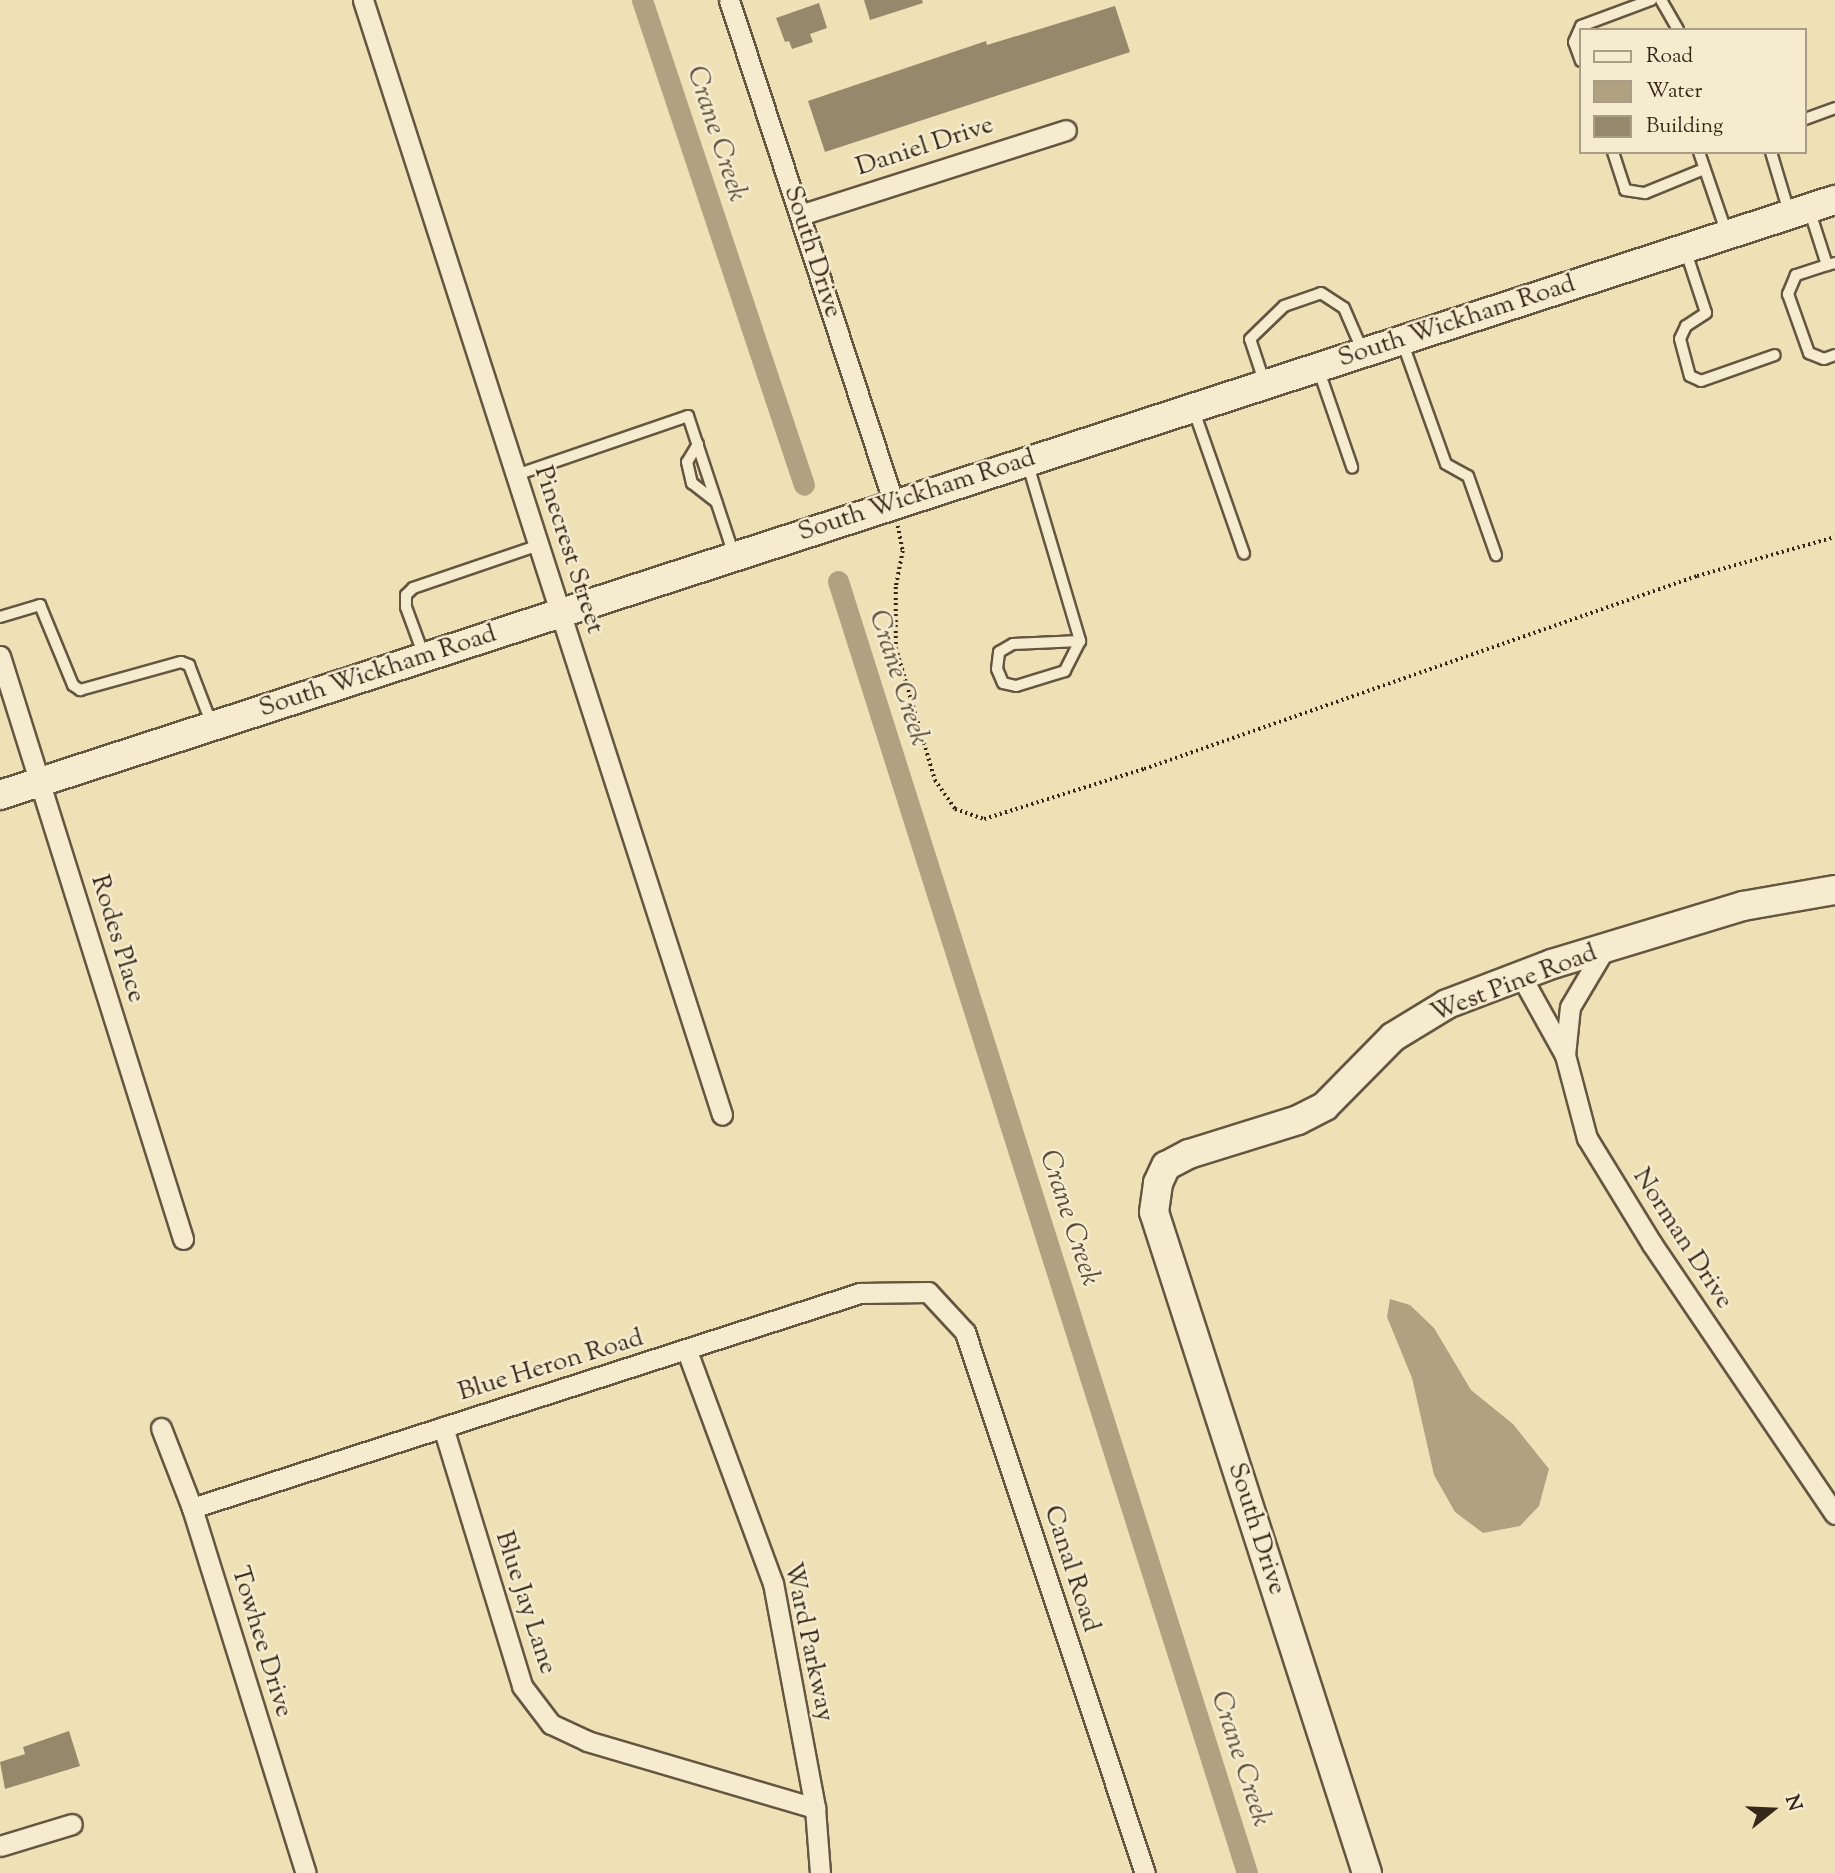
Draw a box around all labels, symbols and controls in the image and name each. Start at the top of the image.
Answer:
legend [1580,28,1807,154]
text: Road [1646,42,1693,72]
water label: Crane Creek [678,62,754,206]
text: Water [1646,77,1702,107]
street label: Daniel Drive [852,110,998,184]
text: Building [1646,112,1723,142]
street label: South Drive [776,182,848,322]
street label: South Wickham Road [1334,269,1580,375]
street label: South Wickham Road [794,443,1040,549]
street label: Pinecrest Street [526,462,610,638]
water label: Crane Creek [860,606,936,750]
street label: South Wickham Road [255,619,501,725]
street label: Rodes Place [83,871,151,1007]
street label: West Pine Road [1426,938,1602,1030]
water label: Crane Creek [1031,1146,1107,1290]
street label: Norman Drive [1625,1163,1739,1315]
street label: Blue Heron Road [455,1323,647,1409]
street label: South Drive [1220,1459,1292,1599]
street label: Canal Road [1036,1502,1106,1636]
street label: Blue Jay Lane [487,1528,563,1678]
street label: Ward Parkway [776,1559,840,1725]
street label: Towhee Drive [223,1563,299,1721]
water label: Crane Creek [1202,1687,1278,1831]
north arrow [1737,1775,1807,1845]
text: N [1777,1792,1808,1815]

